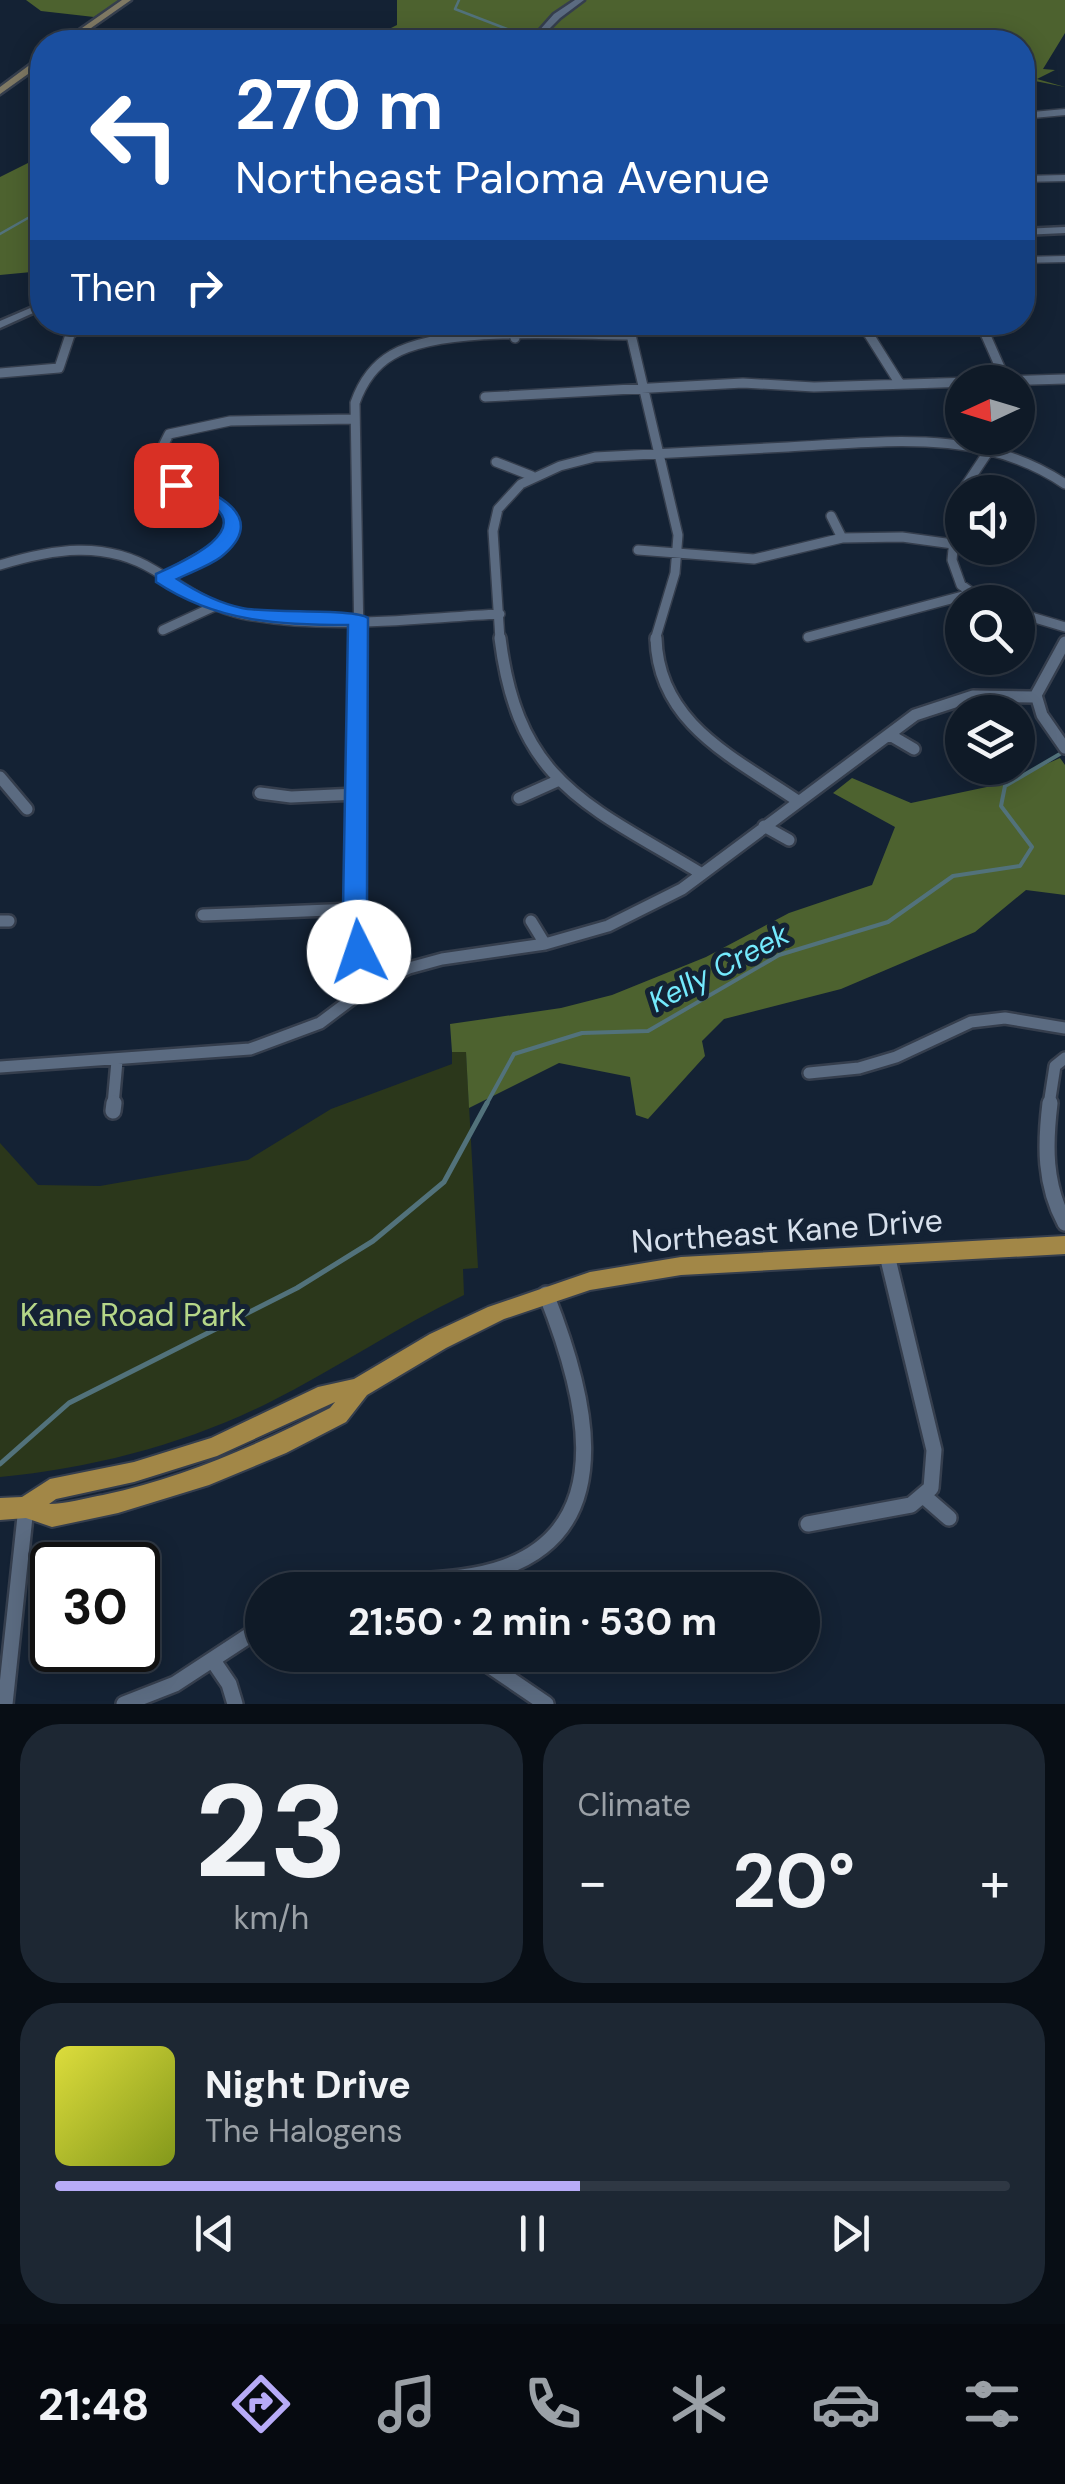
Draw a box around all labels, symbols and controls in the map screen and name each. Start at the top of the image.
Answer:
text: 270 m [235,60,444,151]
icon: left [70,70,200,200]
text: Northeast Paloma Avenue [235,148,770,207]
icon: right [177,260,232,315]
text: Then [70,263,157,313]
north arrow [945,365,1035,455]
map controls [945,365,1035,785]
pin [134,443,219,528]
icon: arrive [149,458,204,513]
button: sound [945,475,1035,565]
button: search [945,585,1035,675]
button: layers [945,695,1035,785]
position arrow [307,900,411,1004]
water label: Kelly Creek [642,914,796,1021]
street label: Northeast Kane Drive [630,1199,944,1263]
park label: Kane Road Park [20,1294,246,1336]
speed limit sign: 30 [30,1542,160,1672]
text: 21:50 · 2 min · 530 m [348,1597,717,1647]
text: 23 [195,1747,348,1916]
text: Climate [578,1784,691,1826]
text: 20° [732,1833,855,1930]
text: − [578,1846,608,1918]
text: + [980,1846,1010,1918]
text: km/h [233,1897,309,1939]
text: Night Drive [205,2060,411,2110]
text: The Halogens [205,2110,403,2152]
icon: previous [187,2206,242,2261]
icon: pause [505,2206,560,2261]
icon: next [823,2206,878,2261]
icon: directions [226,2369,296,2439]
icon: music [372,2369,442,2439]
icon: phone [518,2369,588,2439]
icon: climate [664,2369,734,2439]
icon: car [811,2369,881,2439]
icon: filters [957,2369,1027,2439]
text: 21:48 [38,2375,150,2434]

